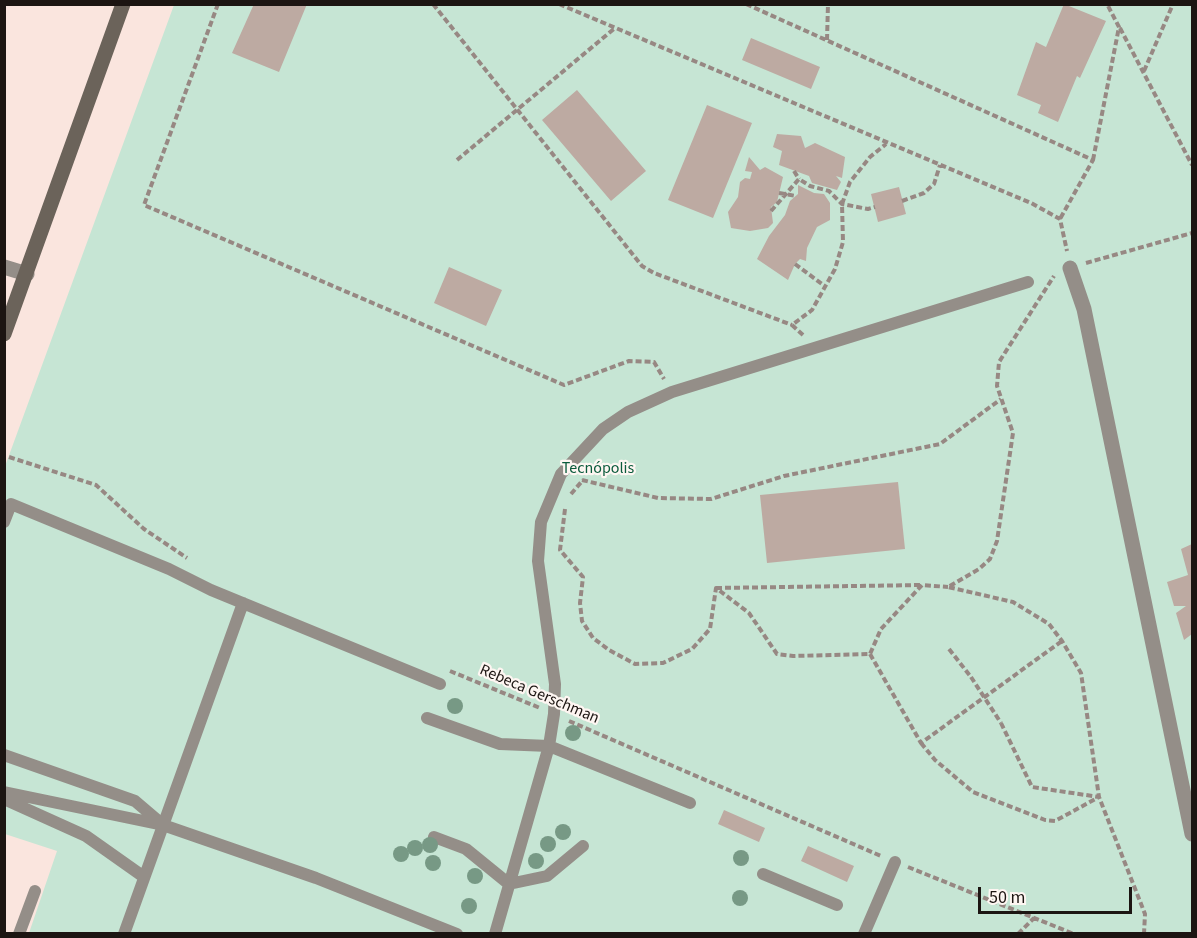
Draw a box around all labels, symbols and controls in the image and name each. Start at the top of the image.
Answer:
park label: Tecnópolis [562,459,634,479]
street label: Rebeca Gerschman [476,661,602,729]
scale bar [981,875,1136,913]
text: 50 m [989,885,1025,910]

